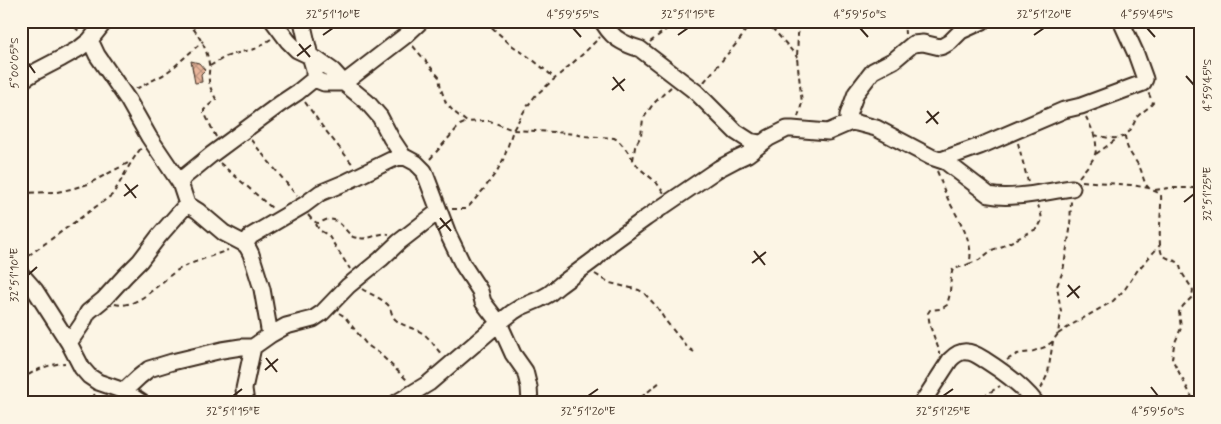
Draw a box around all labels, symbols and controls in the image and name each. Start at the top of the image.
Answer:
text: 32°51'10"E [306,7,360,23]
text: 4°59'55"S [547,7,600,23]
text: 32°51'15"E [661,7,715,23]
text: 4°59'50"S [833,7,887,23]
text: 32°51'20"E [1017,7,1071,23]
text: 4°59'45"S [1121,7,1174,23]
text: 5°00'05"S [7,37,23,89]
text: 4°59'45"S [1200,58,1216,111]
text: 32°51'25"E [1200,167,1216,221]
text: 32°51'10"E [7,248,23,302]
text: 32°51'15"E [206,404,260,420]
text: 32°51'20"E [561,404,615,420]
text: 32°51'25"E [916,404,970,420]
text: 4°59'50"S [1131,404,1185,420]

